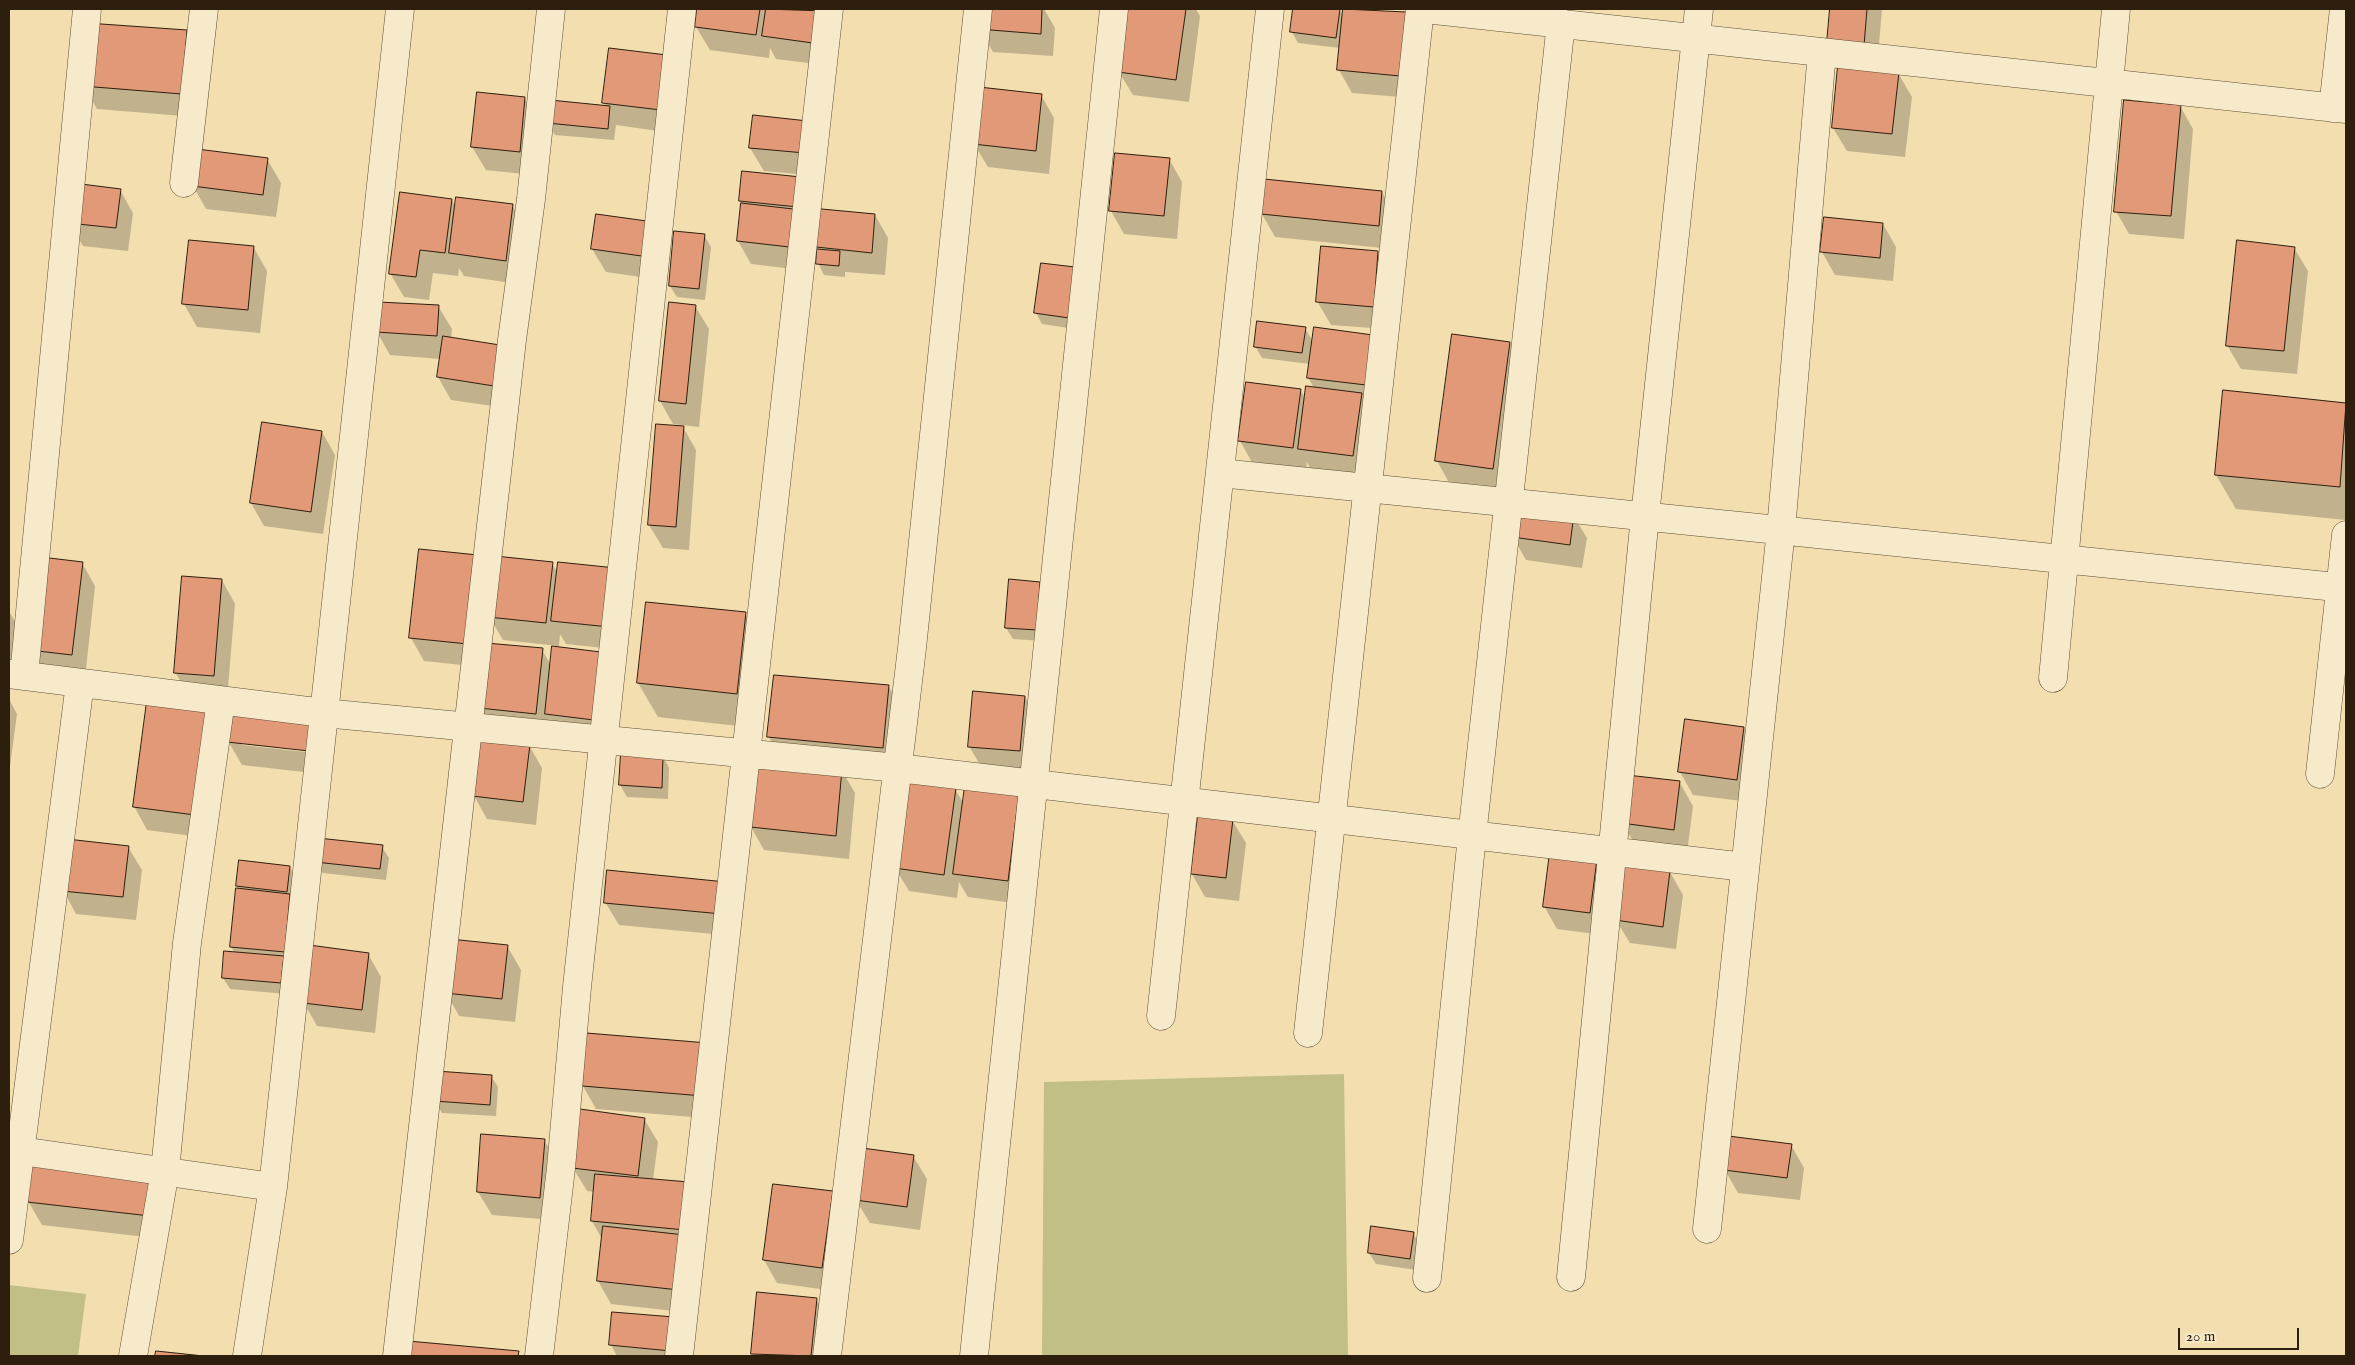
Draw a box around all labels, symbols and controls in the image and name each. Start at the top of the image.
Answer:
scale bar [2180,1318,2301,1350]
text: 20 m [2186,1327,2215,1346]

